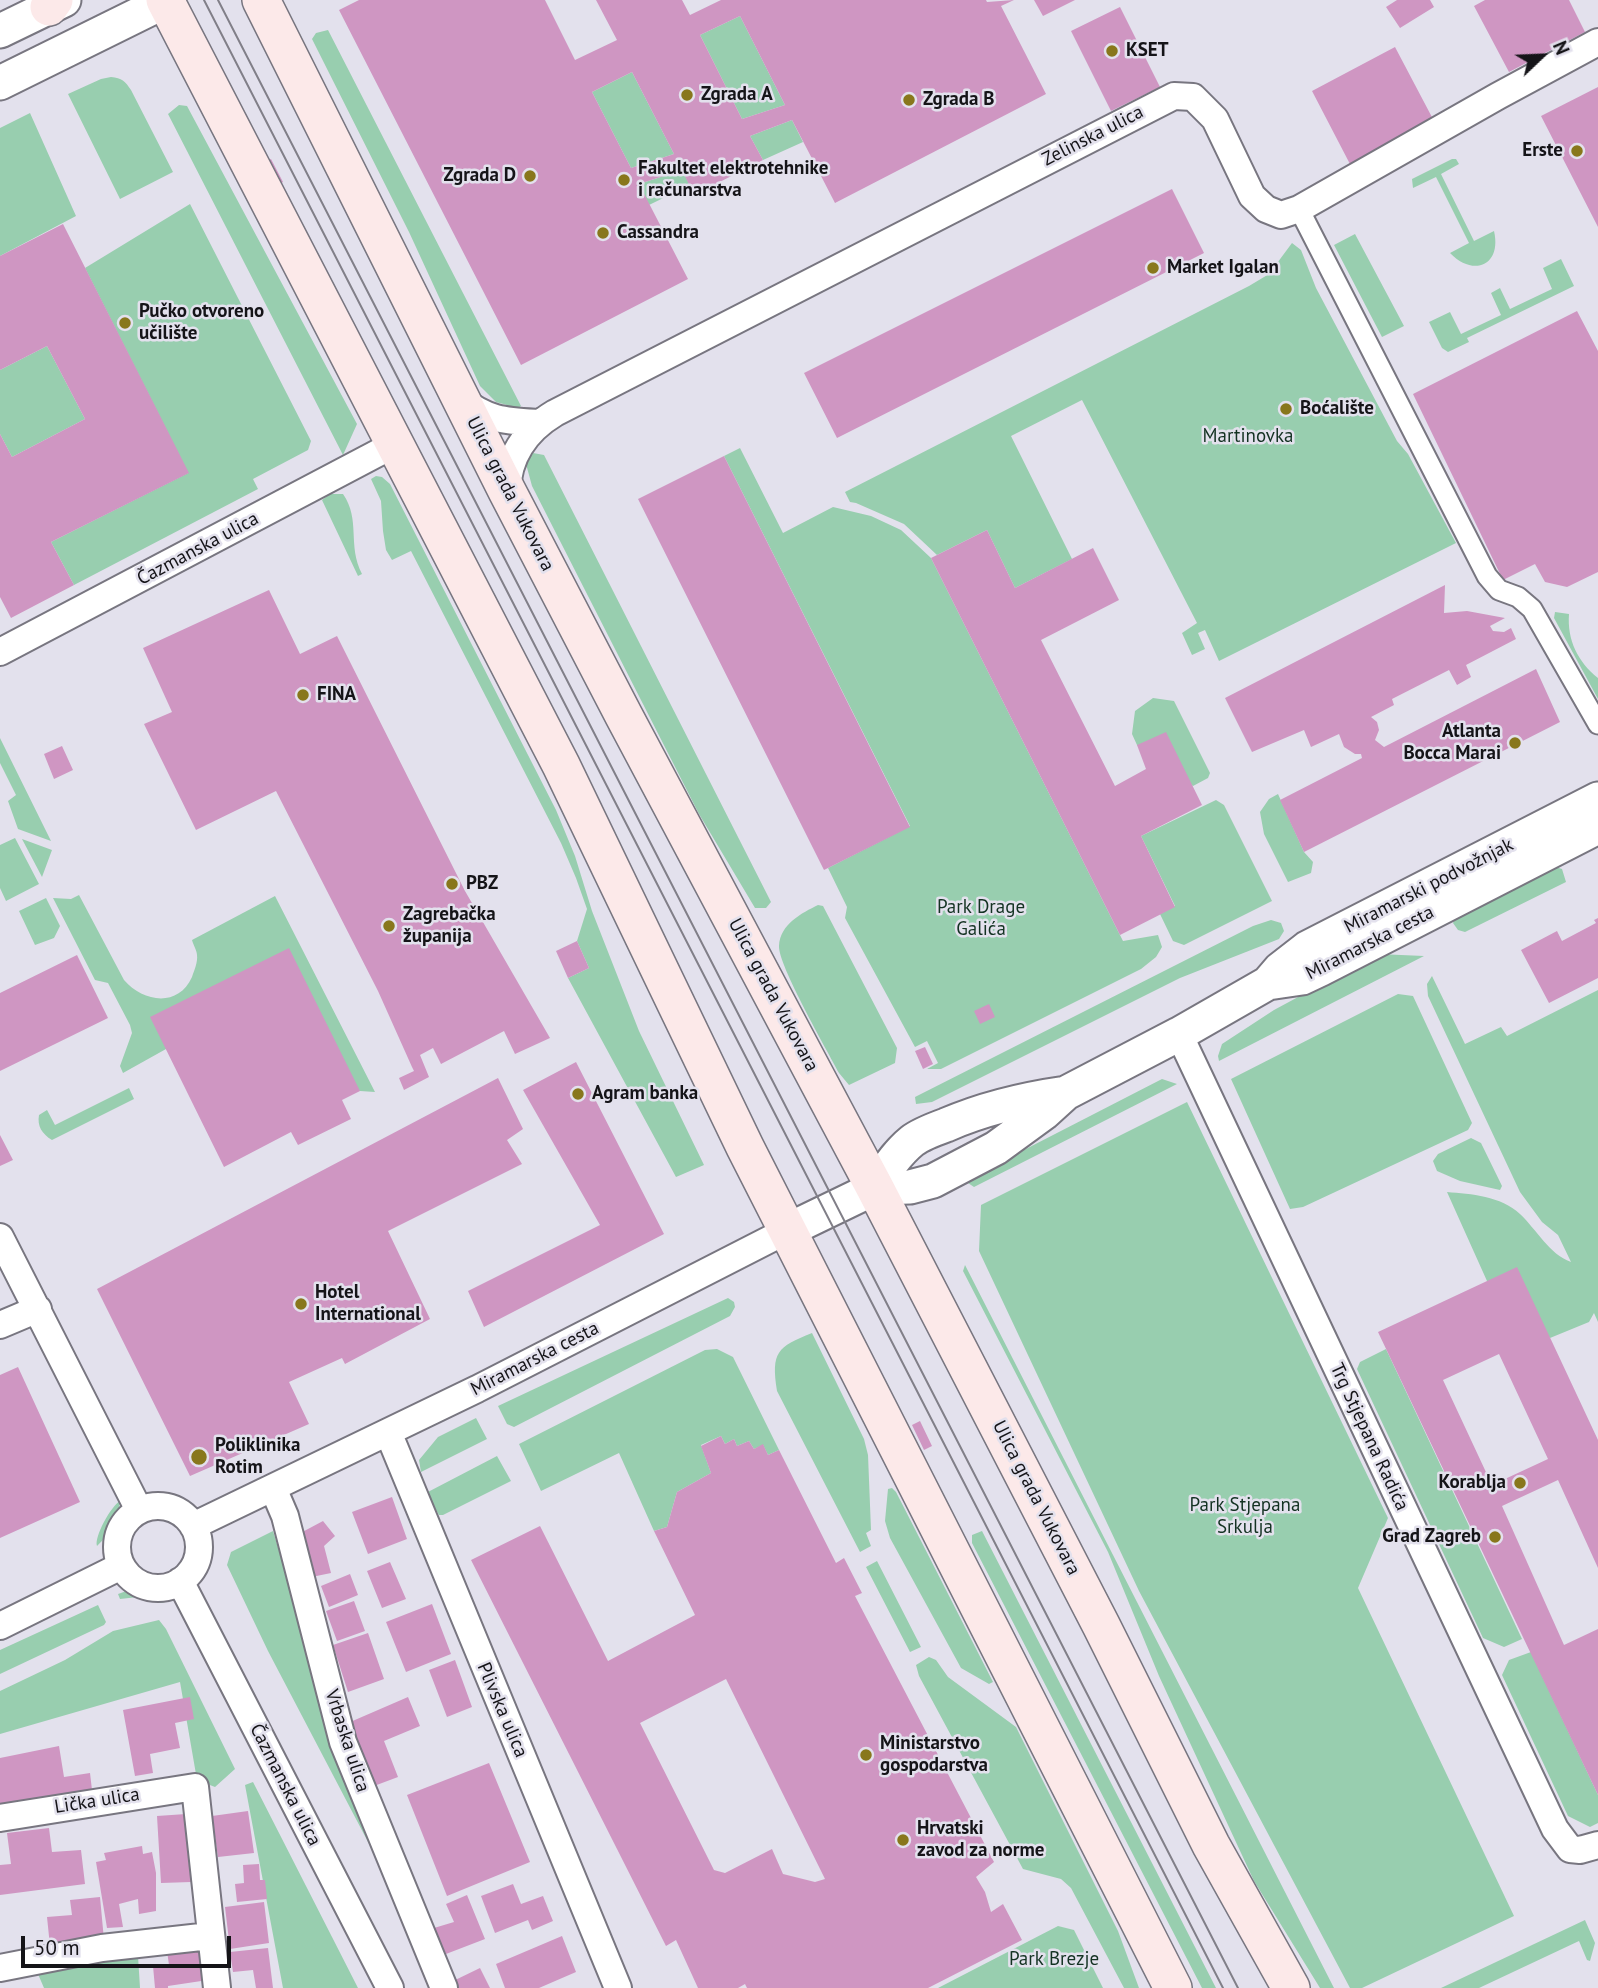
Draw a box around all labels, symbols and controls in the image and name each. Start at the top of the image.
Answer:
north arrow [1507,21,1577,91]
text: N [1548,37,1575,58]
place label: KSET [1126,40,1169,62]
marker: KSET [1104,43,1120,59]
place label: Zgrada A [701,84,773,106]
marker: Zgrada A [679,87,695,103]
place label: Zgrada B [923,89,994,111]
marker: Zgrada B [901,92,917,108]
street label: Zelinska ulica [1039,101,1147,171]
place label: Erste [1522,140,1563,162]
marker: Erste [1569,143,1585,159]
place label: Fakultet elektrotehnike i računarstva [638,158,828,202]
place label: Zgrada D [443,165,516,187]
marker: Zgrada D [522,168,538,184]
marker: Fakultet elektrotehnike i računarstva [616,172,632,188]
place label: Cassandra [617,222,699,244]
marker: Cassandra [595,225,611,241]
place label: Market Igalan [1167,257,1279,279]
marker: Market Igalan [1145,260,1161,276]
place label: Pučko otvoreno učilište [139,301,264,345]
marker: Pučko otvoreno učilište [117,315,133,331]
place label: Boćalište [1300,398,1374,420]
marker: Boćalište [1278,401,1294,417]
street label: Ulica grada Vukovara [461,413,559,575]
park label: Martinovka [1202,426,1294,448]
street label: Čazmanska ulica [133,507,263,591]
place label: FINA [317,684,356,706]
marker: FINA [295,687,311,703]
place label: Atlanta Bocca Marai [1403,721,1501,765]
marker: Atlanta Bocca Marai [1507,735,1523,751]
street label: Miramarski podvožnjak [1341,833,1517,939]
place label: PBZ [466,873,498,895]
marker: PBZ [444,876,460,892]
park label: Park Drage Galića [937,897,1025,941]
street label: Miramarska cesta [1302,901,1438,985]
place label: Zagrebačka županija [403,904,496,948]
street label: Ulica grada Vukovara [723,914,823,1076]
marker: Zagrebačka županija [381,918,397,934]
place label: Agram banka [592,1083,698,1105]
marker: Agram banka [570,1086,586,1102]
place label: Hotel International [315,1282,421,1326]
marker: Hotel International [293,1296,309,1312]
street label: Miramarska cesta [467,1317,603,1401]
street label: Trg Stjepana Radića [1325,1360,1413,1514]
street label: Ulica grada Vukovara [987,1417,1085,1579]
place label: Poliklinika Rotim [215,1435,300,1479]
marker: Poliklinika Rotim [189,1447,209,1467]
place label: Korablja [1439,1472,1506,1494]
marker: Korablja [1512,1475,1528,1491]
park label: Park Stjepana Srkulja [1190,1495,1300,1539]
place label: Grad Zagreb [1382,1526,1481,1548]
marker: Grad Zagreb [1487,1529,1503,1545]
street label: Plivska ulica [472,1659,532,1761]
street label: Vrbaska ulica [320,1687,374,1795]
street label: Čazmanska ulica [244,1720,326,1850]
place label: Ministarstvo gospodarstva [880,1733,988,1777]
marker: Ministarstvo gospodarstva [858,1747,874,1763]
street label: Lička ulica [53,1783,141,1819]
place label: Hrvatski zavod za norme [917,1818,1044,1862]
marker: Hrvatski zavod za norme [895,1832,911,1848]
scale bar [24,1922,234,1966]
text: 50 m [34,1934,80,1961]
park label: Park Brezje [1009,1949,1099,1971]

